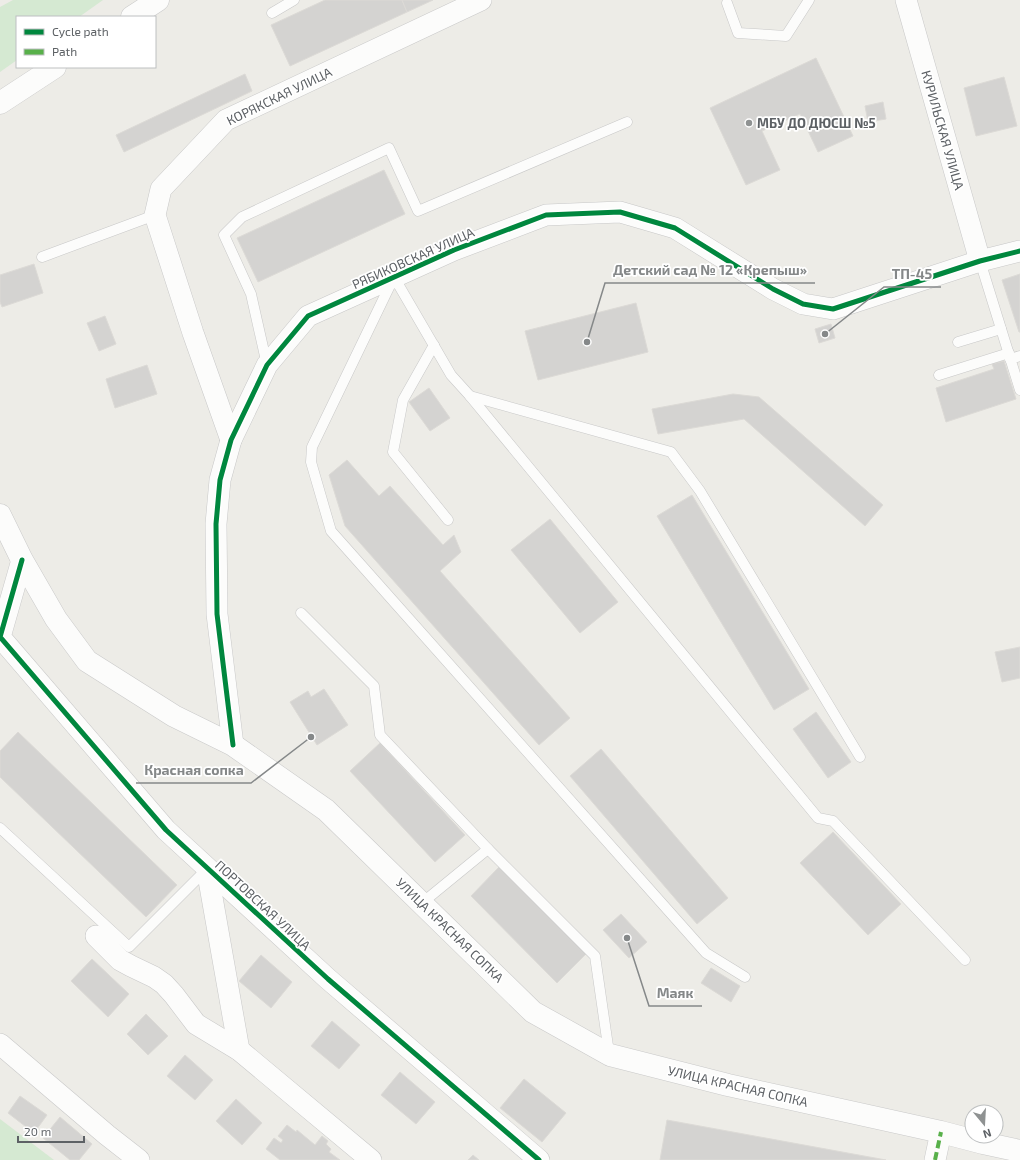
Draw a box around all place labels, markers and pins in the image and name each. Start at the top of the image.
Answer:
place label: МБУ ДО ДЮСШ №5 [757,115,876,131]
marker: МБУ ДО ДЮСШ №5 [744,118,754,128]
callout: Детский сад № 12 «Крепыш» [605,257,815,283]
callout: ТП-45 [884,261,941,287]
callout: Красная сопка [136,757,251,783]
callout: Маяк [649,980,702,1006]

